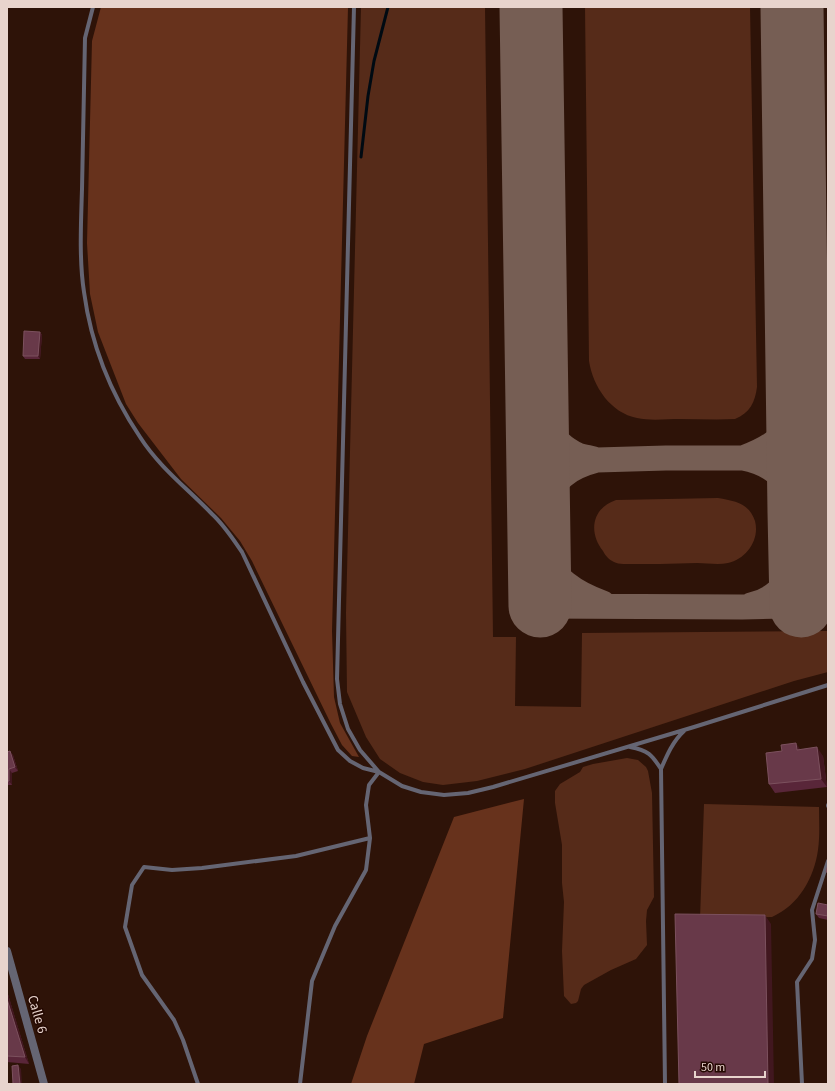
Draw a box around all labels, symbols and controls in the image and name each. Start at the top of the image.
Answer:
street label: Calle 6 [22,993,52,1036]
scale bar [695,1053,765,1079]
text: 50 m [701,1059,725,1076]

